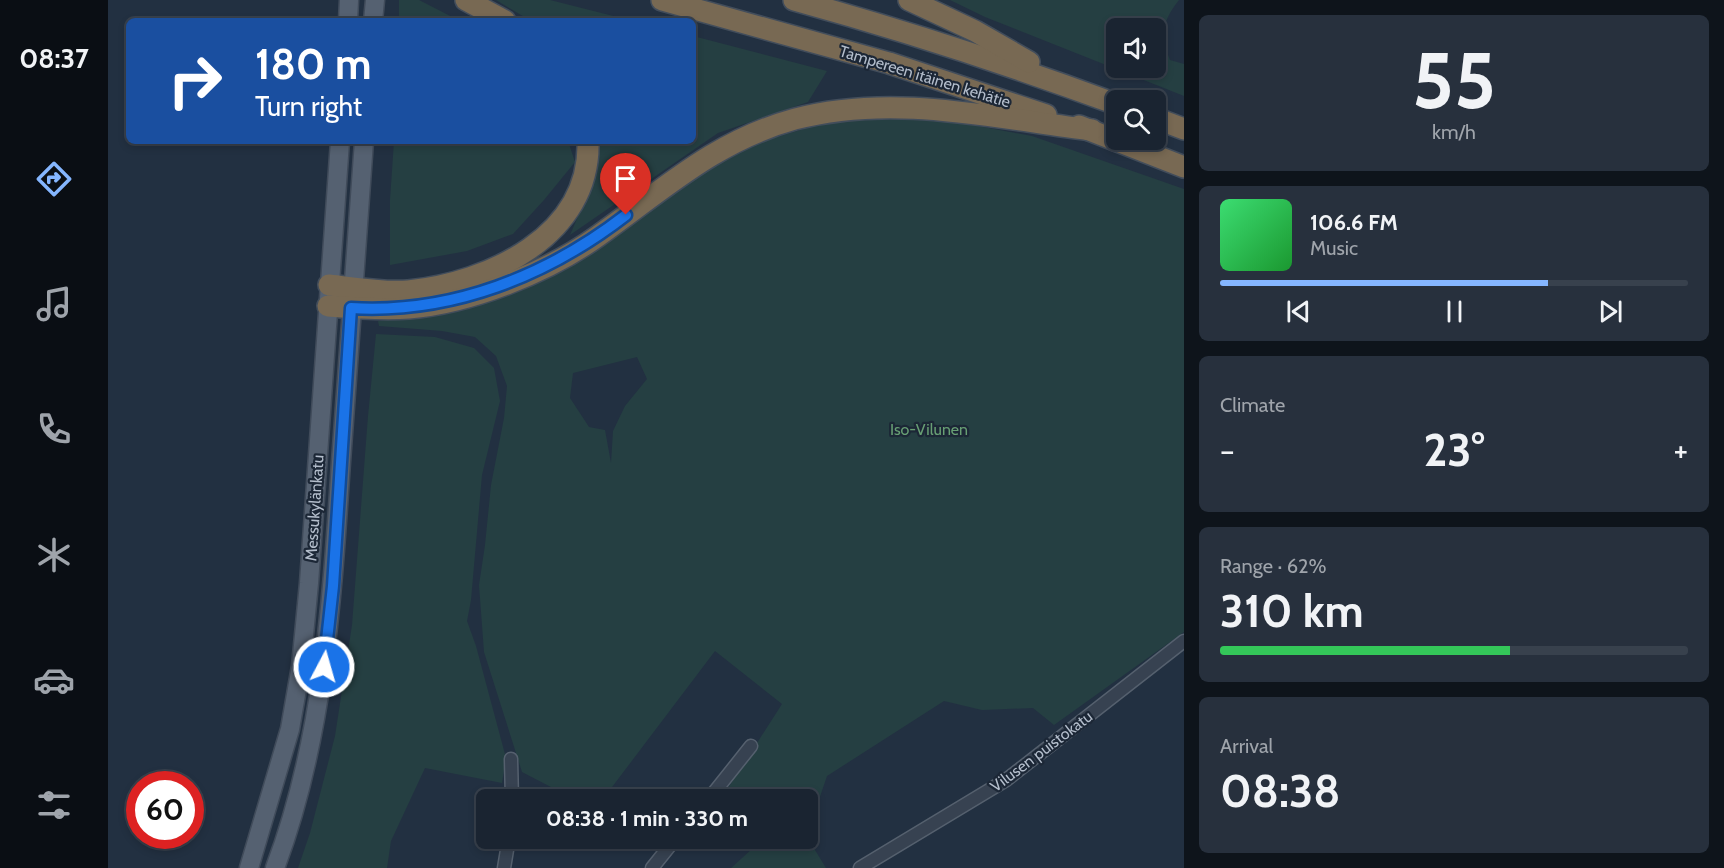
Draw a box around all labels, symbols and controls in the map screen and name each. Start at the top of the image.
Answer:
map controls [1106,18,1166,150]
button: sound [1106,18,1166,78]
text: 55 [1412,33,1496,128]
text: 180 m [255,38,371,90]
street label: Tampereen itäinen kehätie [837,41,1013,112]
text: 08:37 [19,42,89,75]
icon: right [156,42,234,120]
text: Turn right [255,90,362,123]
button: search [1106,90,1166,150]
text: km/h [1432,120,1476,144]
pin [600,153,651,215]
icon: directions [33,158,75,200]
icon: arrive [609,162,642,195]
text: 106.6 FM [1310,209,1398,236]
text: Music [1310,236,1358,260]
icon: music [33,283,75,325]
icon: previous [1282,295,1315,328]
icon: pause [1438,295,1471,328]
icon: next [1594,295,1627,328]
text: Climate [1220,393,1285,417]
icon: phone [33,408,75,450]
park label: Iso-Vilunen [890,420,968,439]
text: 23° [1423,423,1485,477]
text: − [1220,430,1235,470]
text: + [1673,430,1688,470]
street label: Messukylänkatu [301,454,328,562]
icon: climate [33,534,75,576]
text: Range · 62% [1220,554,1327,578]
text: 310 km [1220,584,1364,638]
position arrow [292,635,356,699]
icon: car [33,659,75,701]
street label: Vilusen puistokatu [986,707,1096,796]
text: Arrival [1220,734,1273,758]
text: 08:38 [1220,764,1340,818]
speed limit sign: 60 [126,771,204,849]
icon: filters [33,784,75,826]
text: 08:38 · 1 min · 330 m [546,805,748,832]

